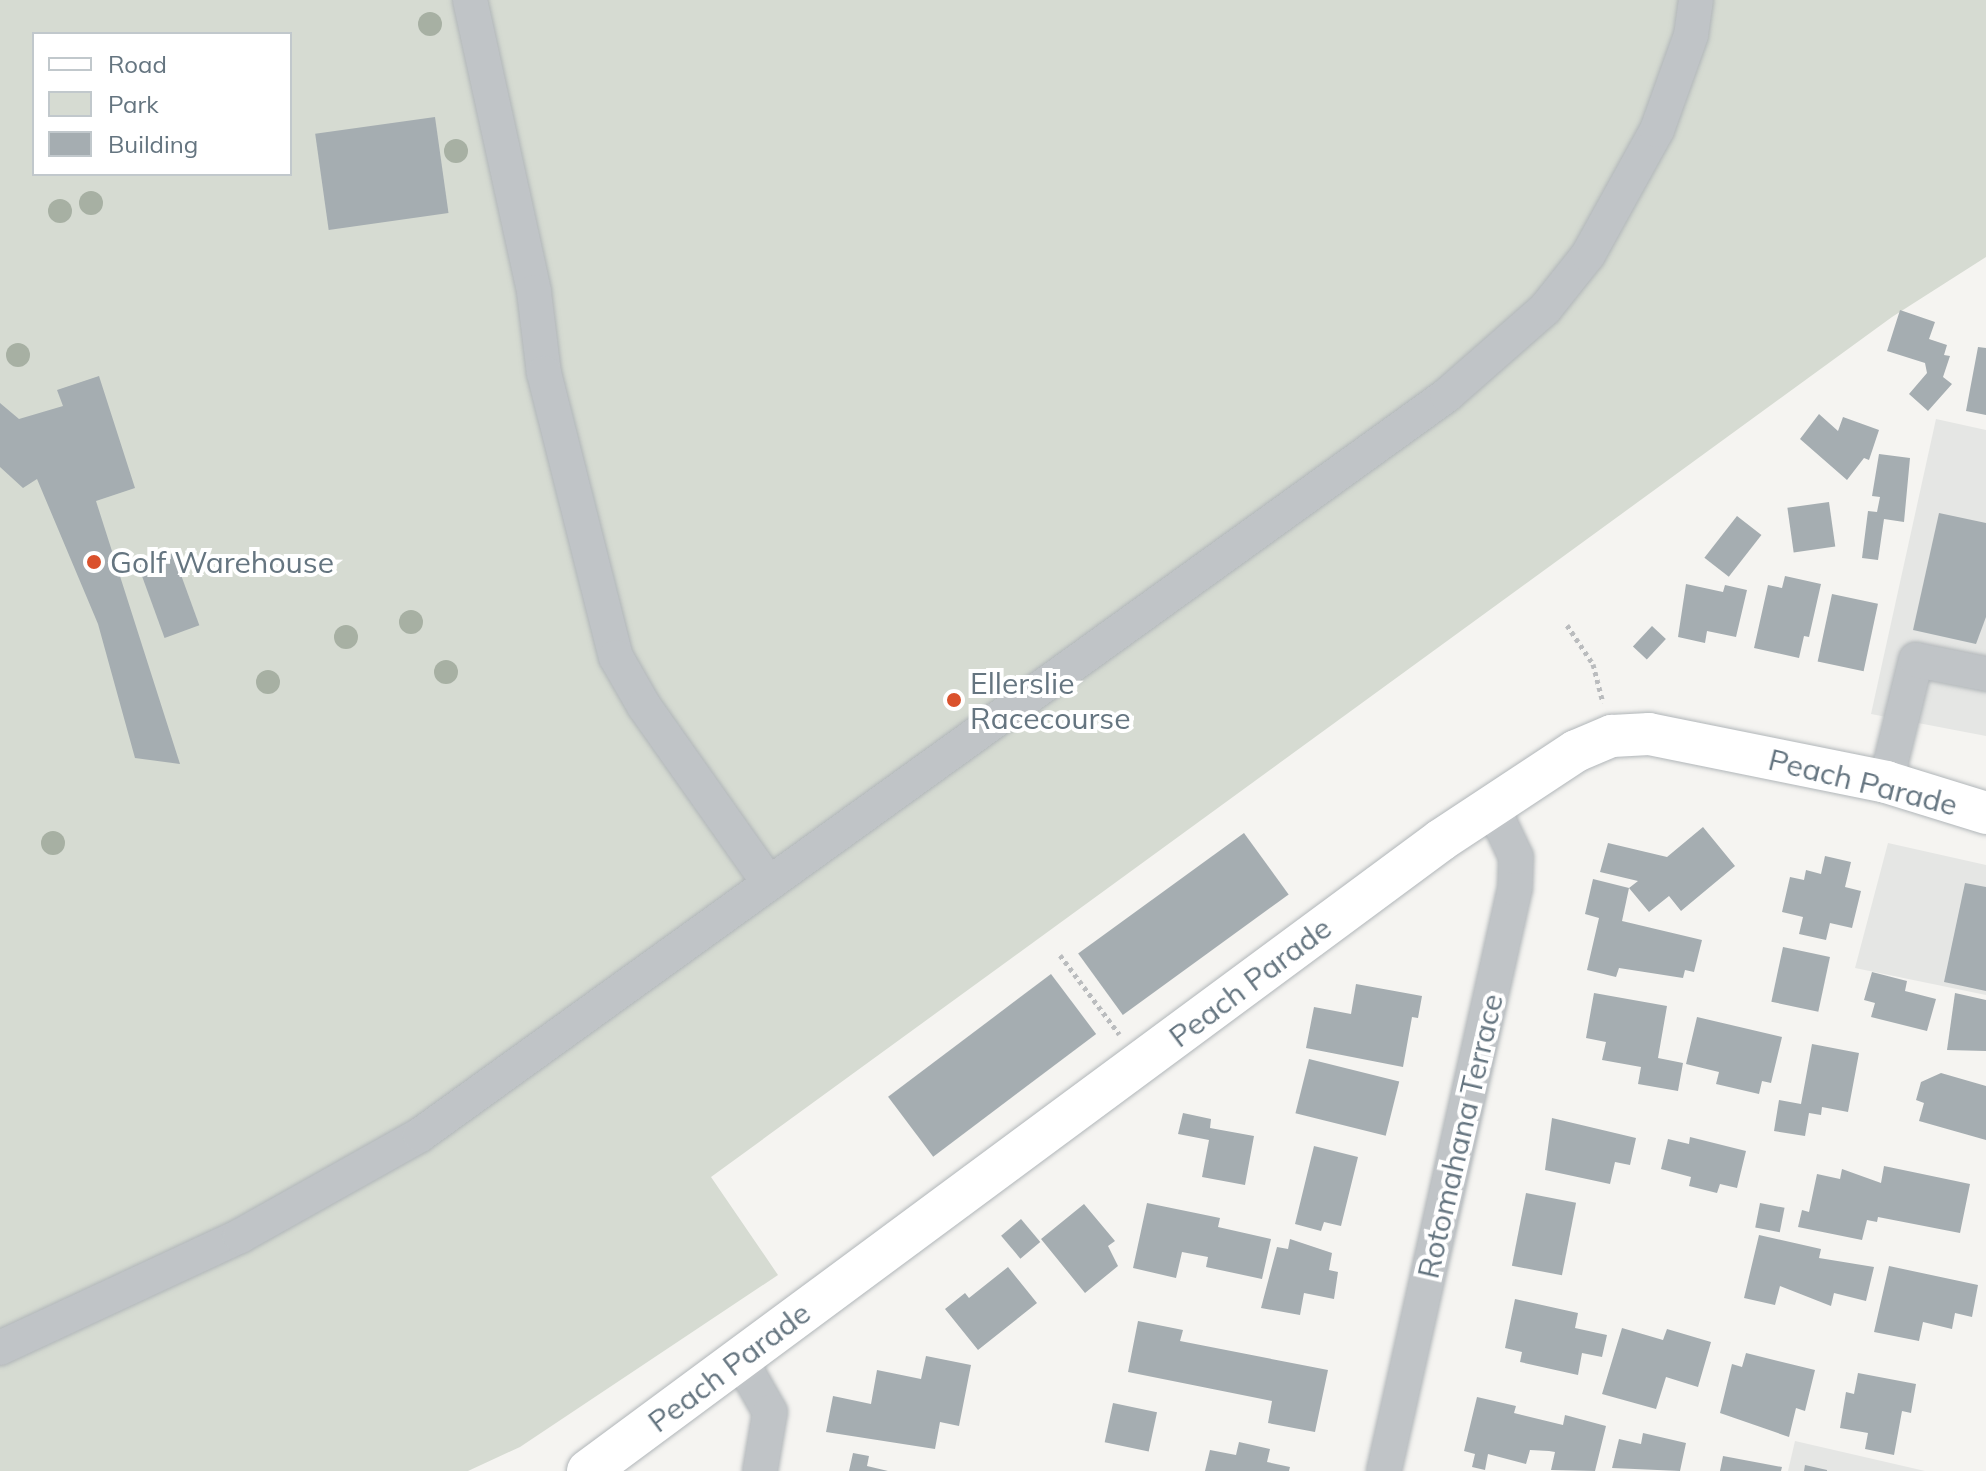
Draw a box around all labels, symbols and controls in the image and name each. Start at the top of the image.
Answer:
legend [32,32,292,176]
text: Road [108,49,167,79]
text: Park [108,89,159,119]
text: Building [108,129,198,159]
place label: Golf Warehouse [110,544,334,580]
marker: Golf Warehouse [85,553,103,571]
place label: Ellerslie Racecourse [970,665,1131,736]
marker: Ellerslie Racecourse [945,691,963,709]
street label: Peach Parade [1765,741,1961,823]
street label: Peach Parade [1162,909,1338,1055]
street label: Rotomahana Terrace [1410,990,1510,1282]
street label: Peach Parade [641,1294,817,1440]

